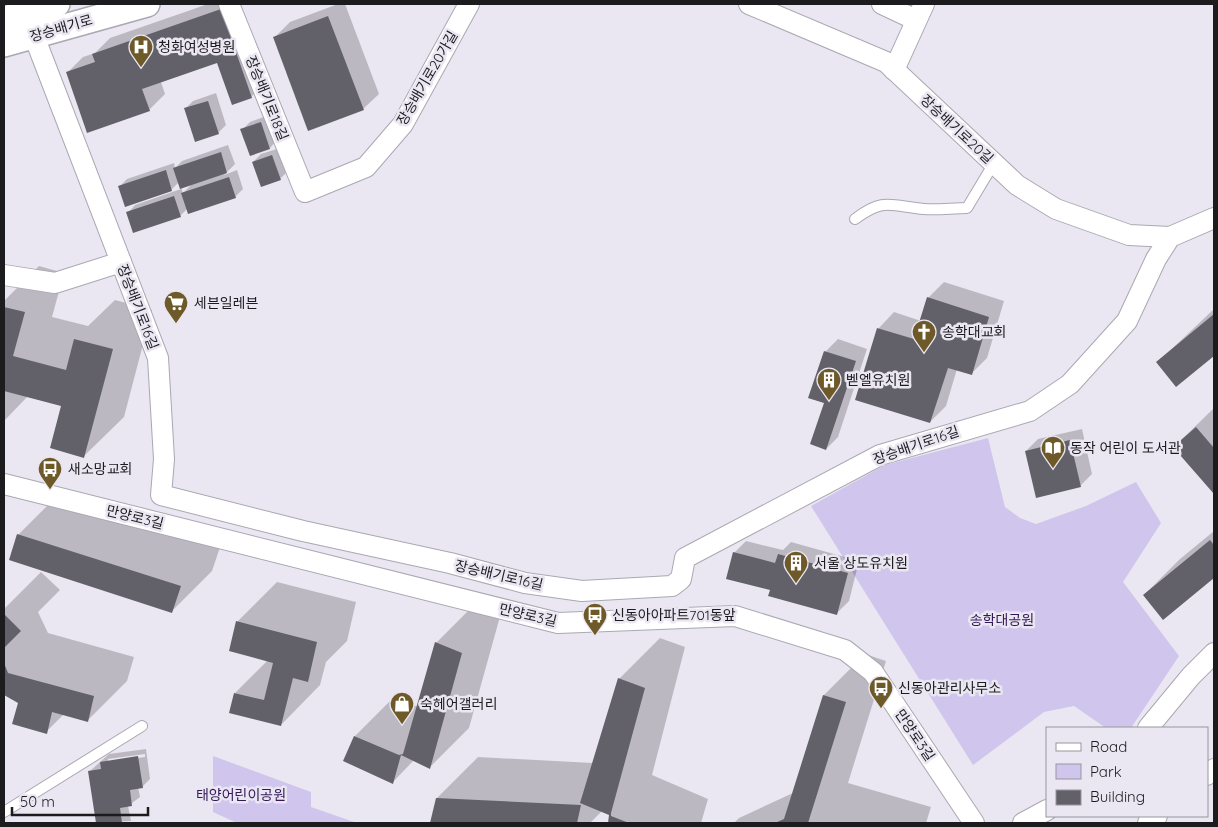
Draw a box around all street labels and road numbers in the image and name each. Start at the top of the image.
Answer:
street label: 장승배기로 [28,10,95,46]
street label: 장승배기로20가길 [393,27,461,129]
street label: 장승배기로18길 [242,53,292,143]
street label: 장승배기로20길 [917,91,997,167]
street label: 장승배기로16길 [113,262,163,352]
street label: 장승배기로16길 [871,422,961,468]
street label: 만양로3길 [104,501,166,533]
street label: 장승배기로16길 [453,556,545,594]
street label: 만양로3길 [497,600,559,630]
street label: 만양로3길 [891,706,939,764]

